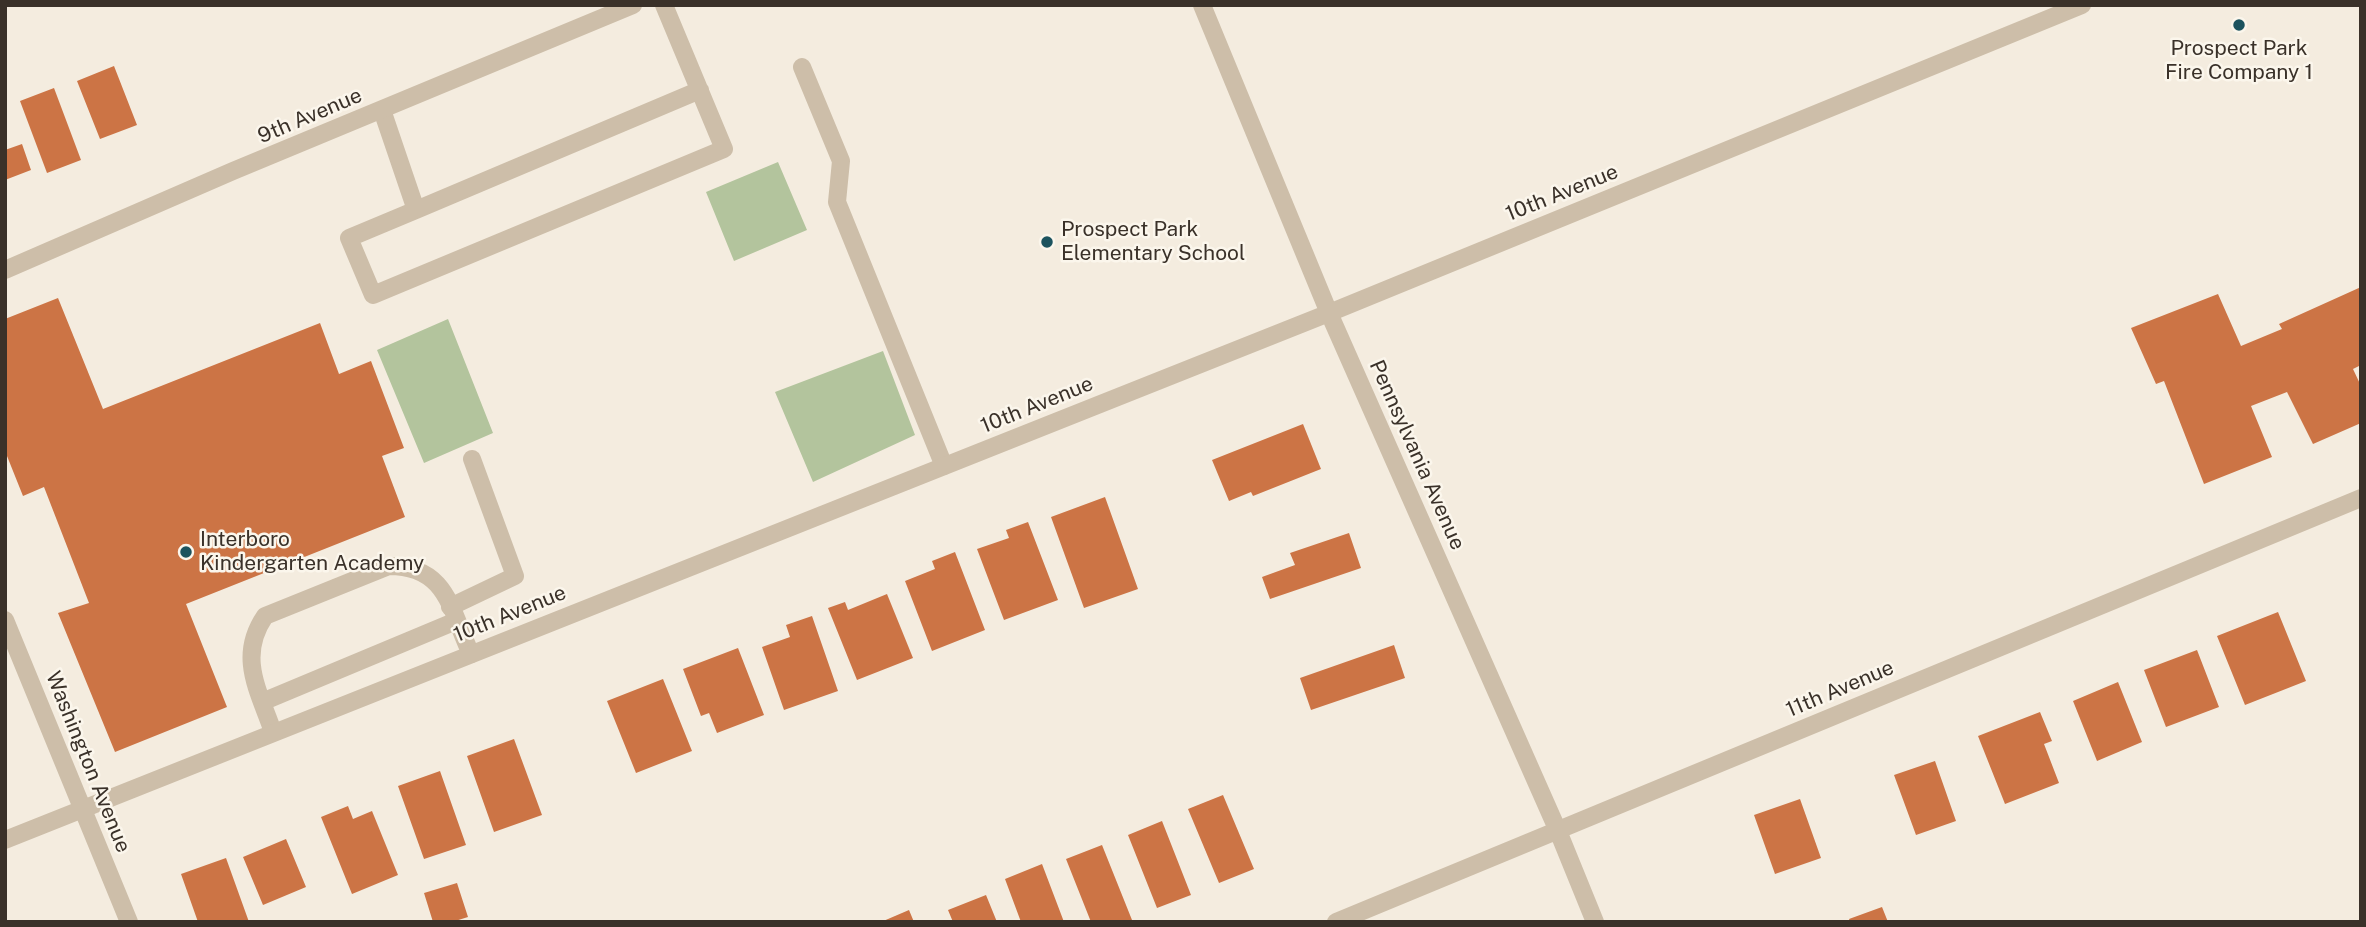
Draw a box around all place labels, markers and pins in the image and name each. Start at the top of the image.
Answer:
marker: Prospect Park Fire Company 1 [2231,17,2247,33]
place label: Prospect Park Fire Company 1 [2165,36,2313,86]
place label: Prospect Park Elementary School [1061,217,1245,267]
marker: Prospect Park Elementary School [1039,234,1055,250]
place label: Interboro Kindergarten Academy [200,527,424,577]
marker: Interboro Kindergarten Academy [178,544,194,560]

